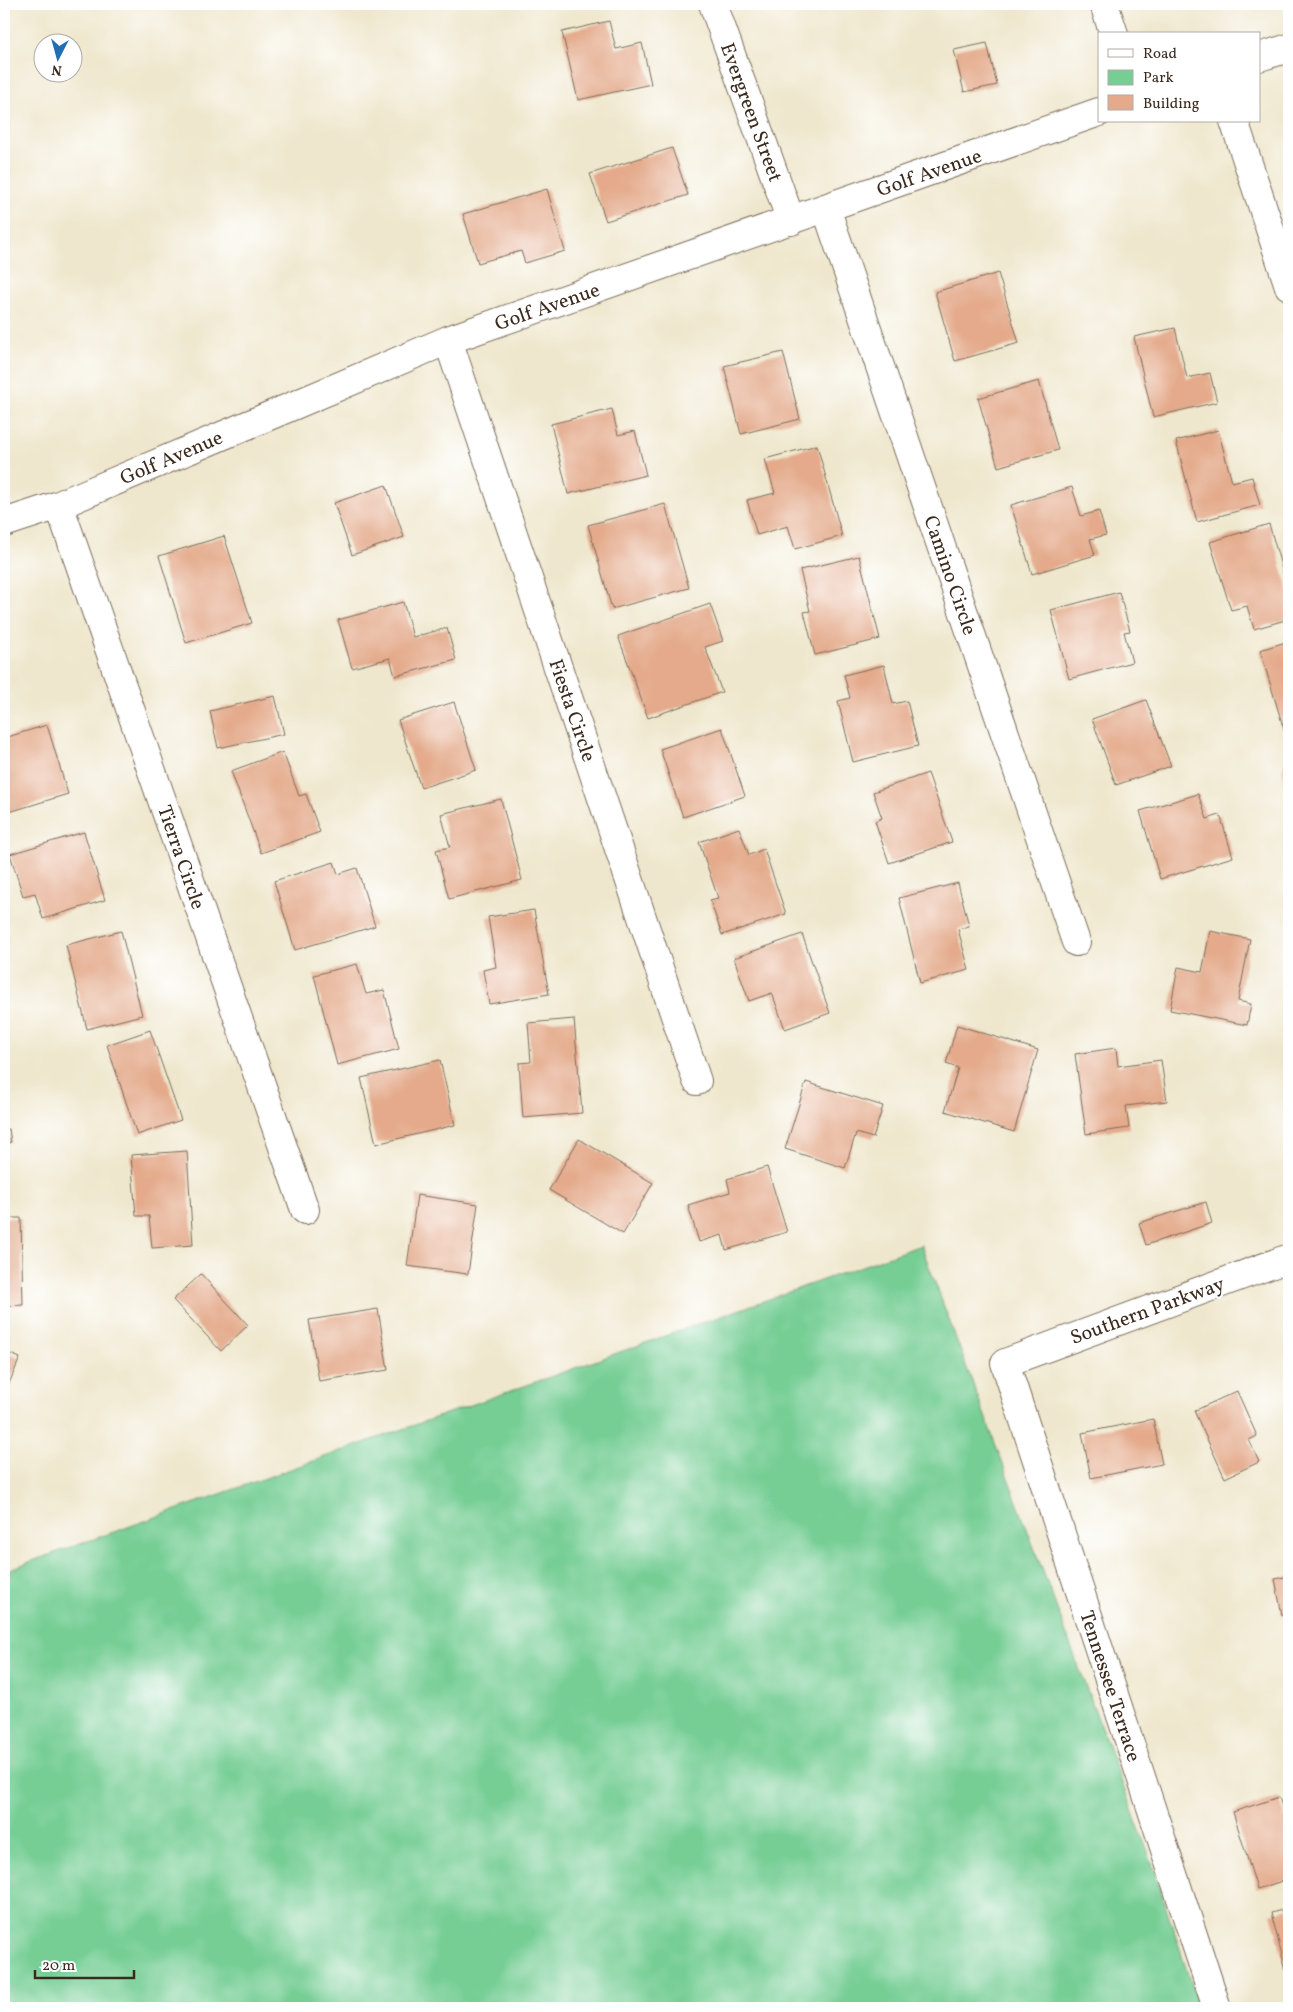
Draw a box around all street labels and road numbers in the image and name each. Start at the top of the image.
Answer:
street label: Evergreen Street [712,39,788,186]
street label: Golf Avenue [873,143,986,205]
street label: Golf Avenue [491,277,604,339]
street label: Golf Avenue [116,425,228,493]
street label: Camino Circle [916,512,983,639]
street label: Fiesta Circle [540,655,602,766]
street label: Tierra Circle [149,802,211,913]
street label: Southern Parkway [1067,1271,1229,1353]
street label: Tennessee Terrace [1071,1607,1147,1766]

